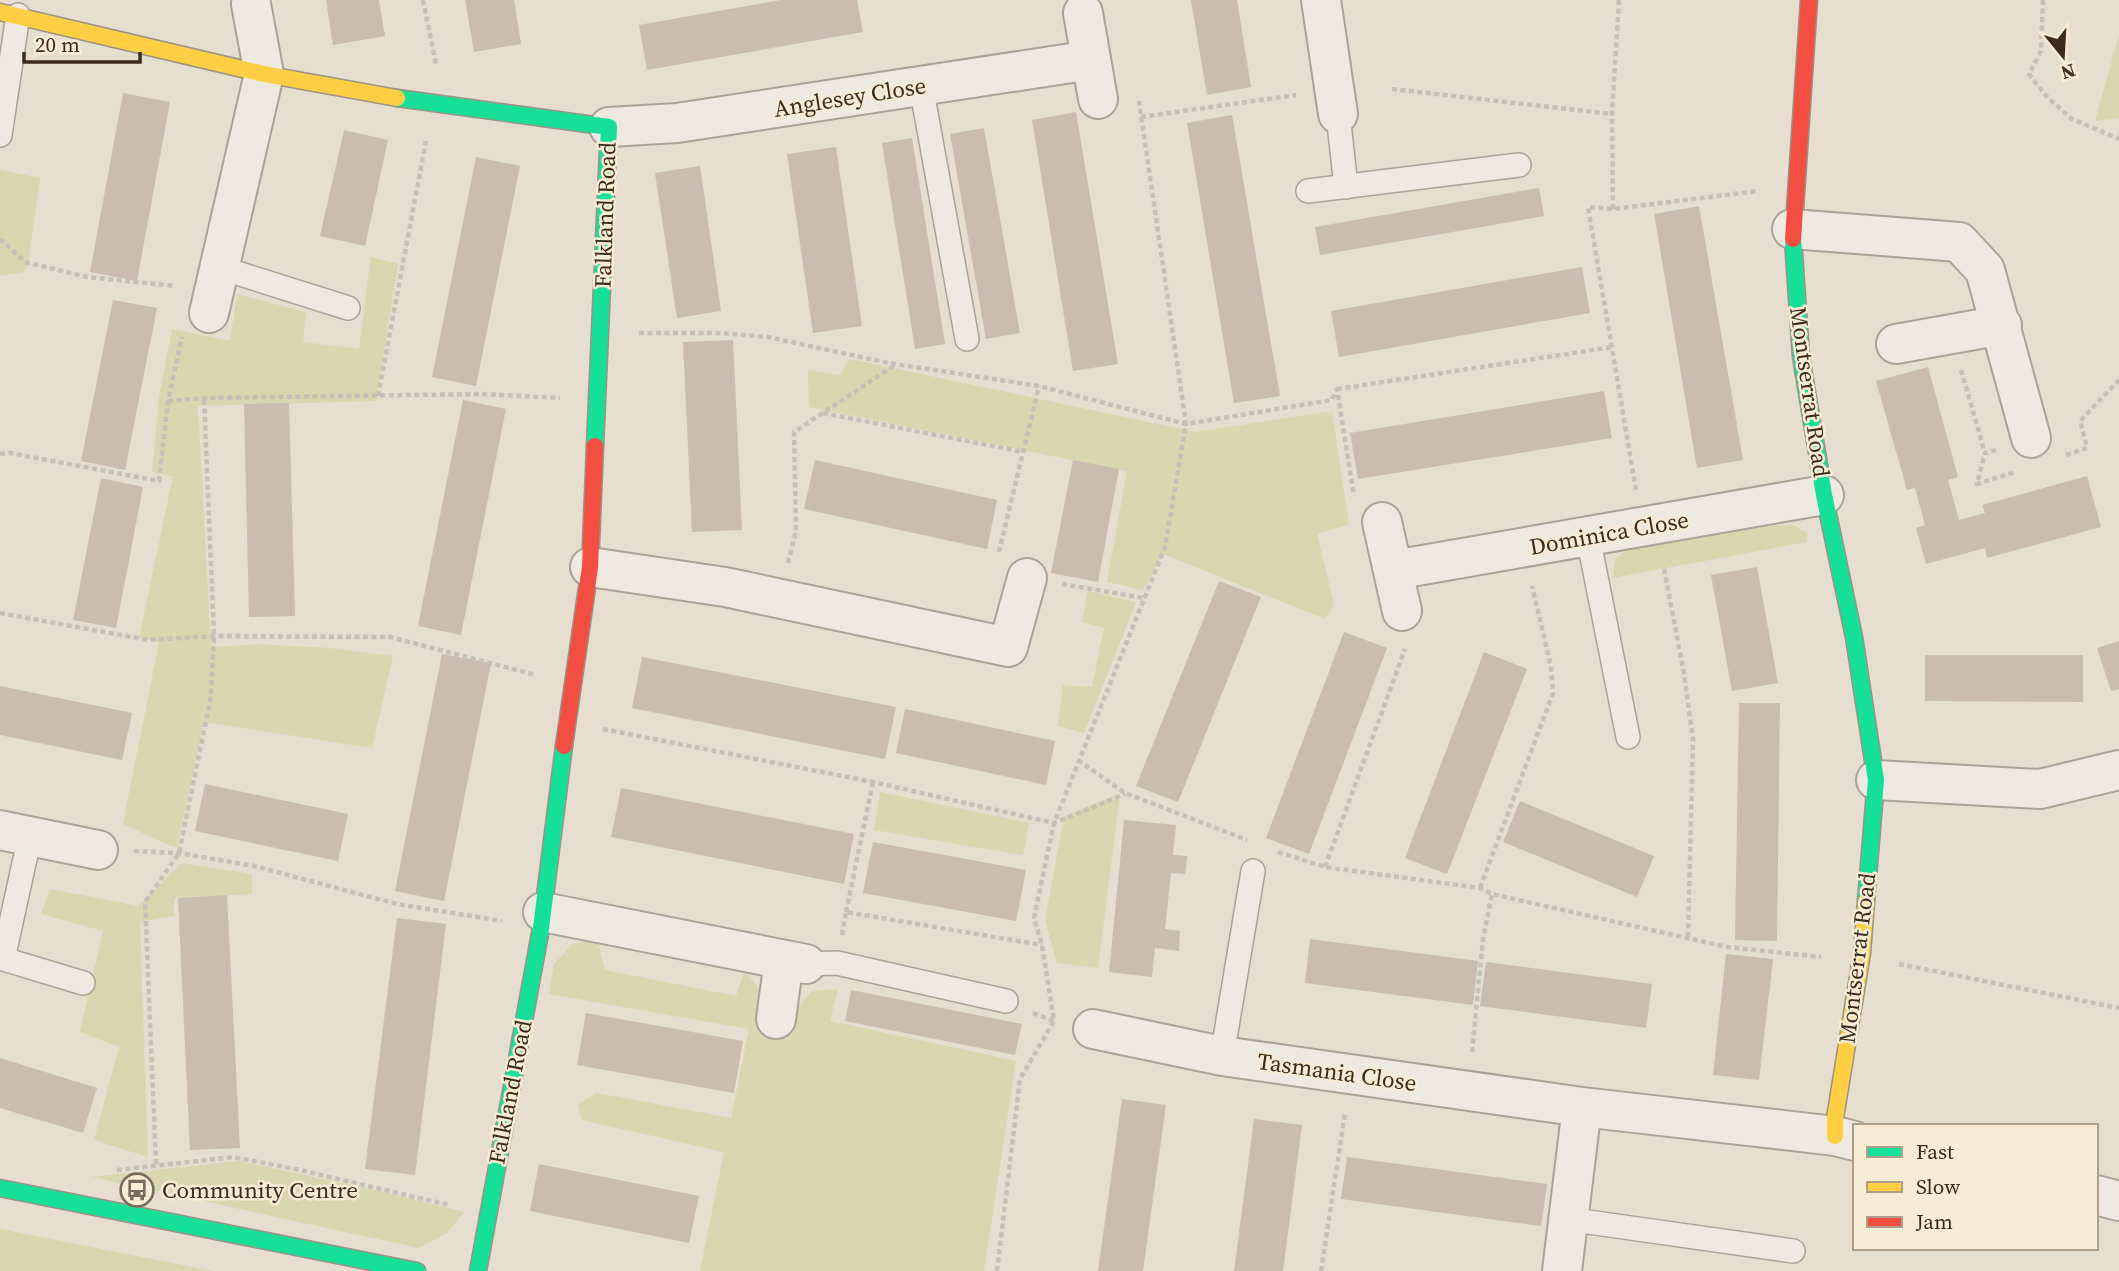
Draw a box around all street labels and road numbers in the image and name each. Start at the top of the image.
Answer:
street label: Anglesey Close [772,69,928,125]
street label: Falkland Road [586,141,624,289]
street label: Montserrat Road [1782,305,1838,479]
street label: Dominica Close [1527,503,1691,563]
street label: Montserrat Road [1831,871,1883,1045]
street label: Falkland Road [480,1017,540,1167]
street label: Tasmania Close [1255,1045,1419,1099]

